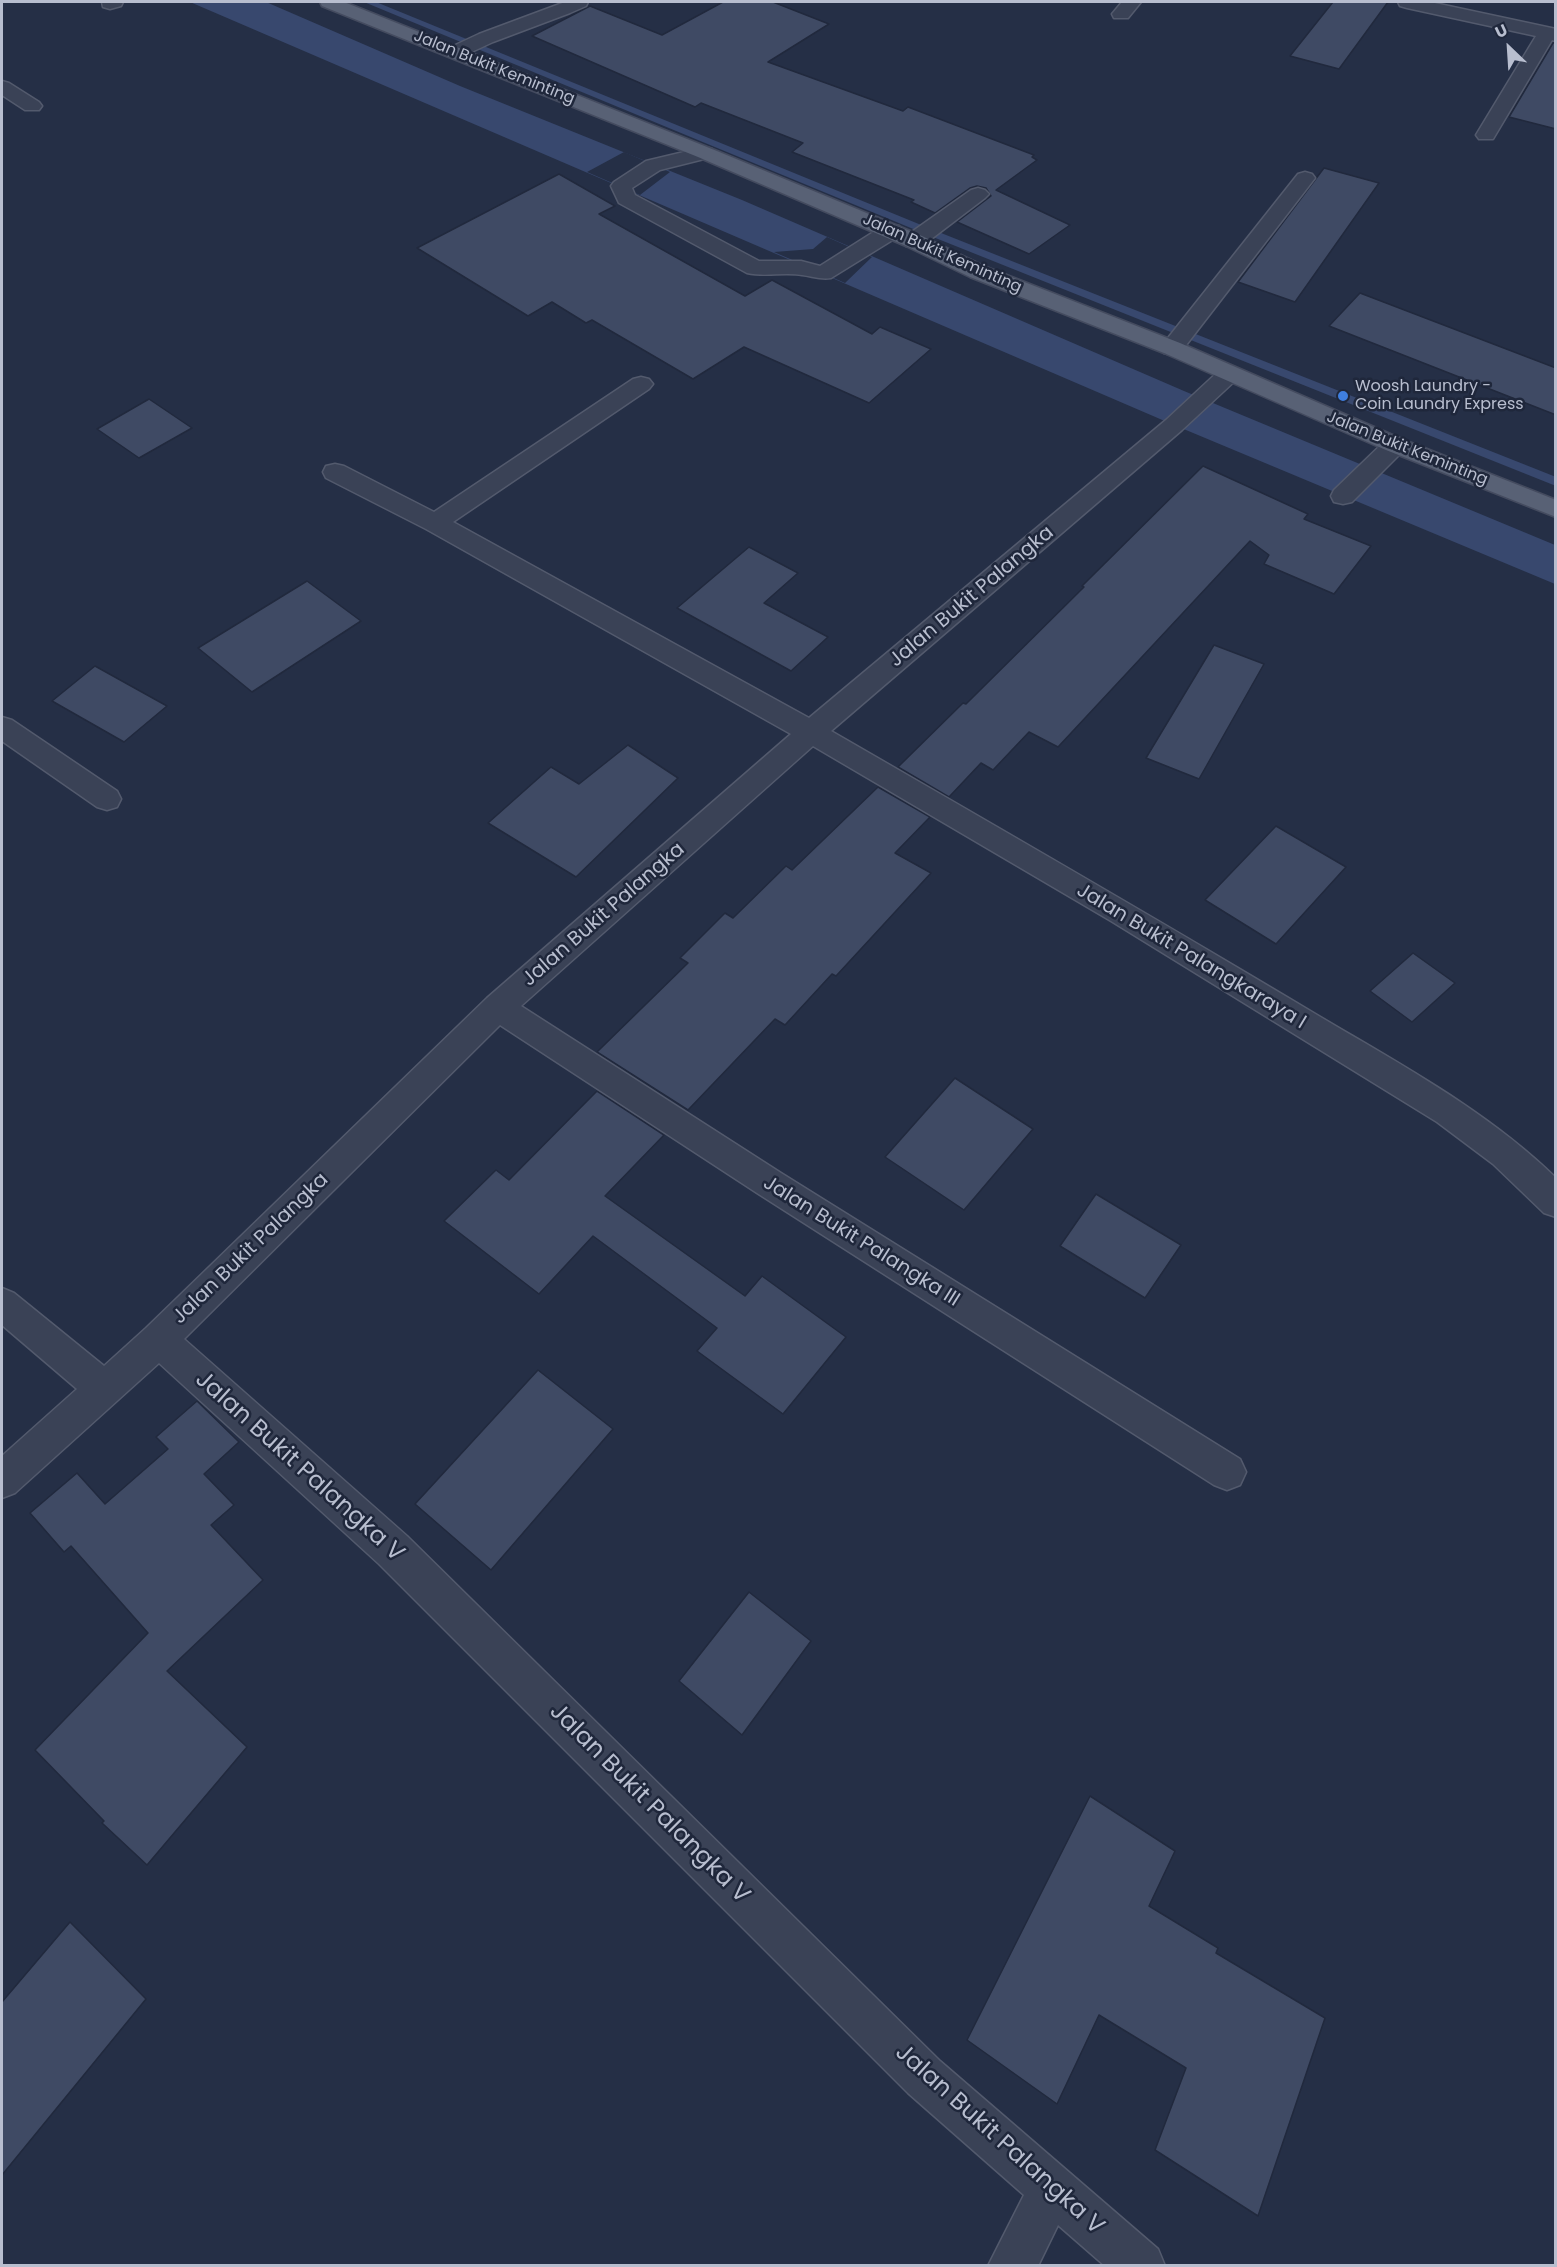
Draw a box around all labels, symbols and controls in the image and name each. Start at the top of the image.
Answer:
north arrow [1479,18,1539,78]
text: U [1491,18,1511,44]
street label: Jalan Bukit Keminting [411,27,577,109]
street label: Jalan Bukit Keminting [860,210,1024,298]
place label: Woosh Laundry - Coin Laundry Express [1355,377,1524,415]
marker: Woosh Laundry - Coin Laundry Express [1336,389,1350,403]
street label: Jalan Bukit Keminting [1324,408,1490,490]
street label: Jalan Bukit Palangka [885,521,1059,673]
street label: Jalan Bukit Palangka [518,838,690,992]
street label: Jalan Bukit Palangkaraya I [1072,879,1310,1035]
street label: Jalan Bukit Palangka [168,1168,334,1330]
street label: Jalan Bukit Palangka III [758,1172,964,1312]
street label: Jalan Bukit Palangka V [189,1366,409,1568]
street label: Jalan Bukit Palangka V [543,1698,755,1910]
street label: Jalan Bukit Palangka V [889,2039,1109,2241]

